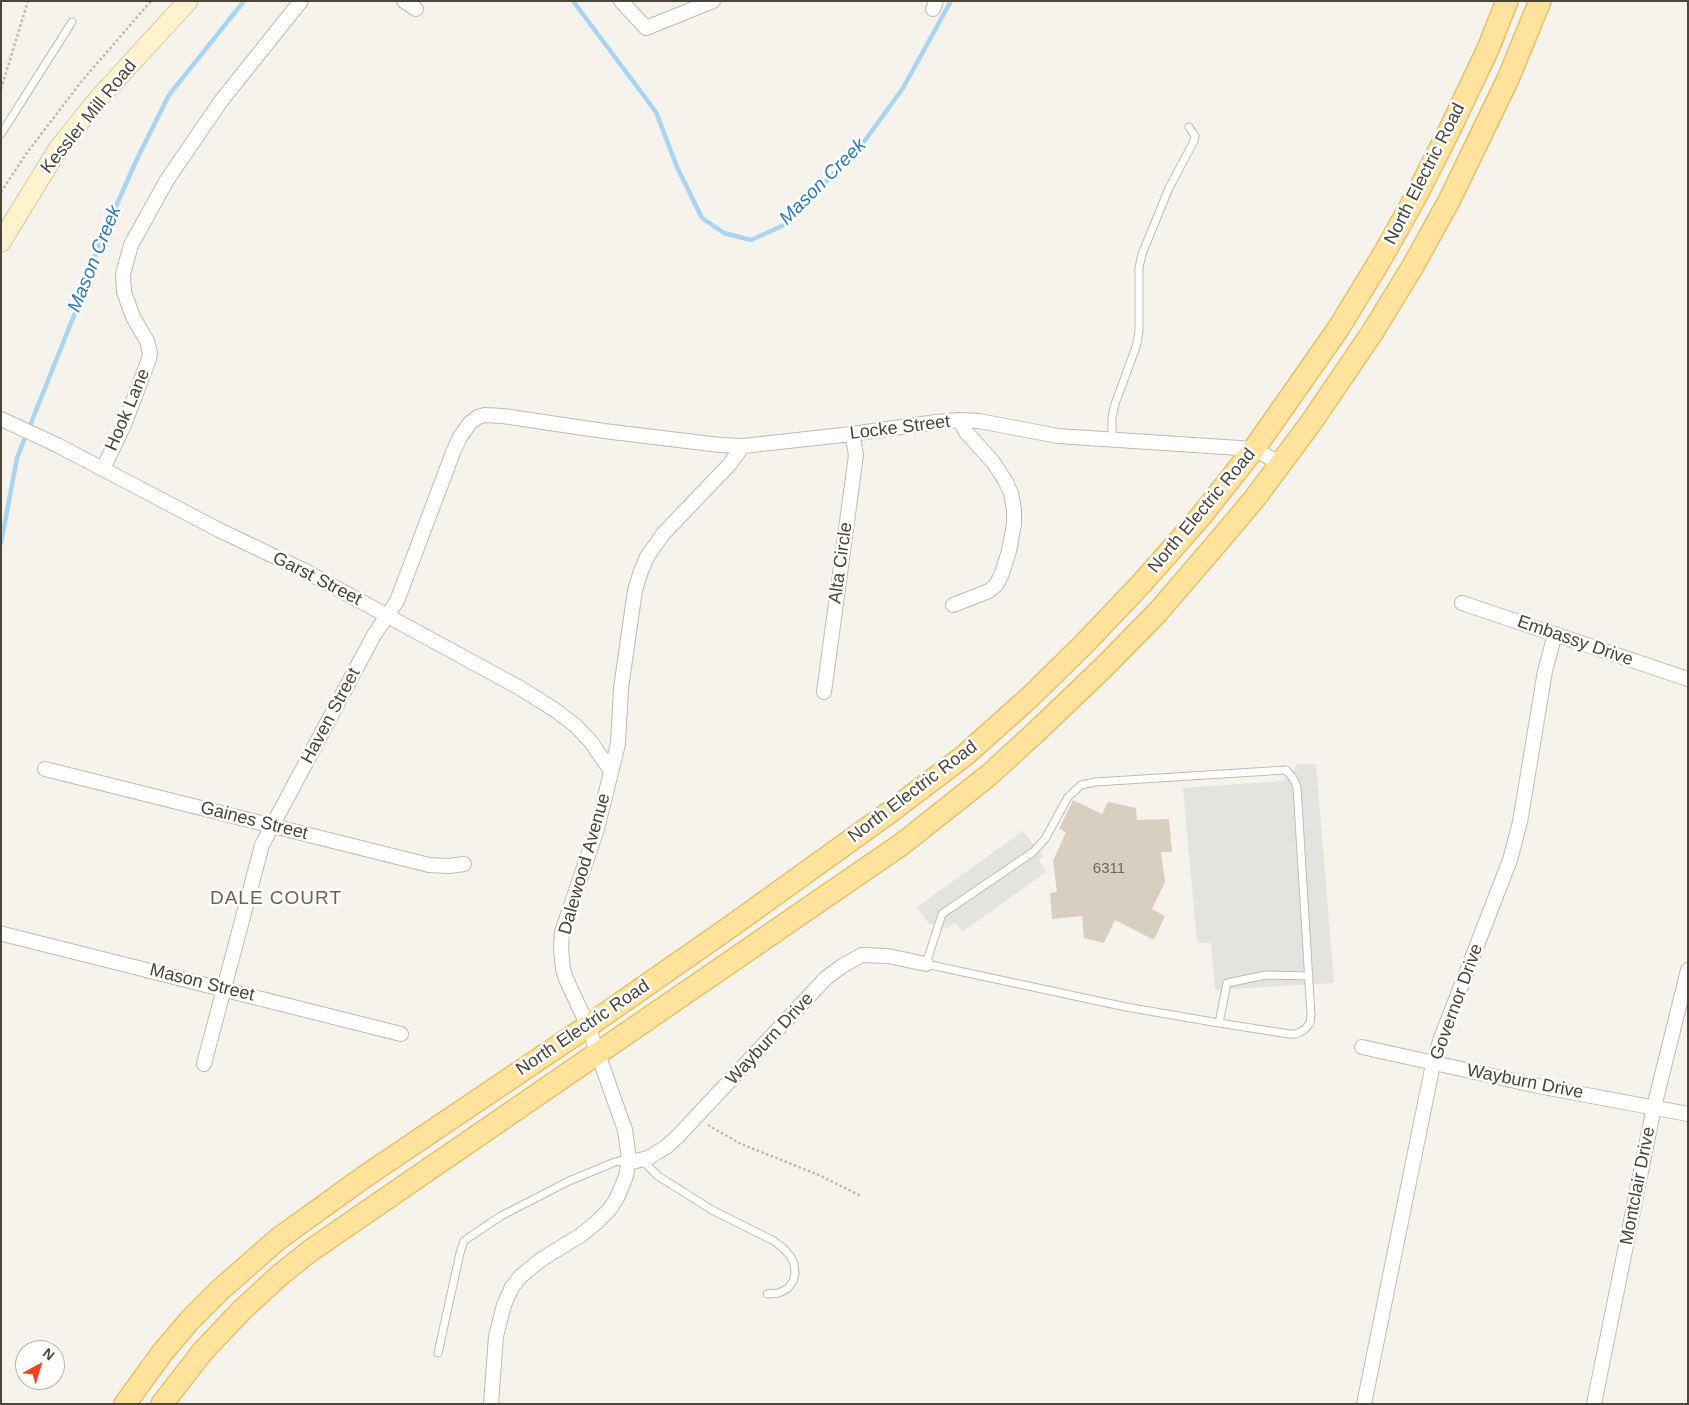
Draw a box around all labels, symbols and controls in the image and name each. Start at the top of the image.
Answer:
street label: Kessler Mill Road [37,56,141,178]
street label: North Electric Road [1380,100,1470,248]
water label: Mason Creek [775,134,871,230]
water label: Mason Creek [63,202,127,316]
street label: Hook Lane [101,366,155,454]
street label: Locke Street [849,411,951,445]
street label: North Electric Road [1144,444,1260,578]
street label: Alta Circle [825,521,857,605]
street label: Garst Street [269,547,365,611]
street label: Embassy Drive [1514,611,1636,671]
street label: Haven Street [297,665,365,767]
street label: North Electric Road [844,736,982,848]
street label: Dalewood Avenue [555,791,615,937]
street label: Gaines Street [198,797,310,845]
house number: 6311 [1093,860,1125,878]
district label: DALE COURT [209,888,343,910]
street label: Governor Drive [1426,941,1488,1063]
street label: Mason Street [147,960,257,1006]
street label: North Electric Road [512,975,654,1081]
street label: Wayburn Drive [722,988,818,1090]
street label: Wayburn Drive [1465,1060,1585,1104]
street label: Montclair Drive [1616,1125,1660,1247]
north arrow [15,1340,65,1390]
text: N [40,1345,58,1364]

